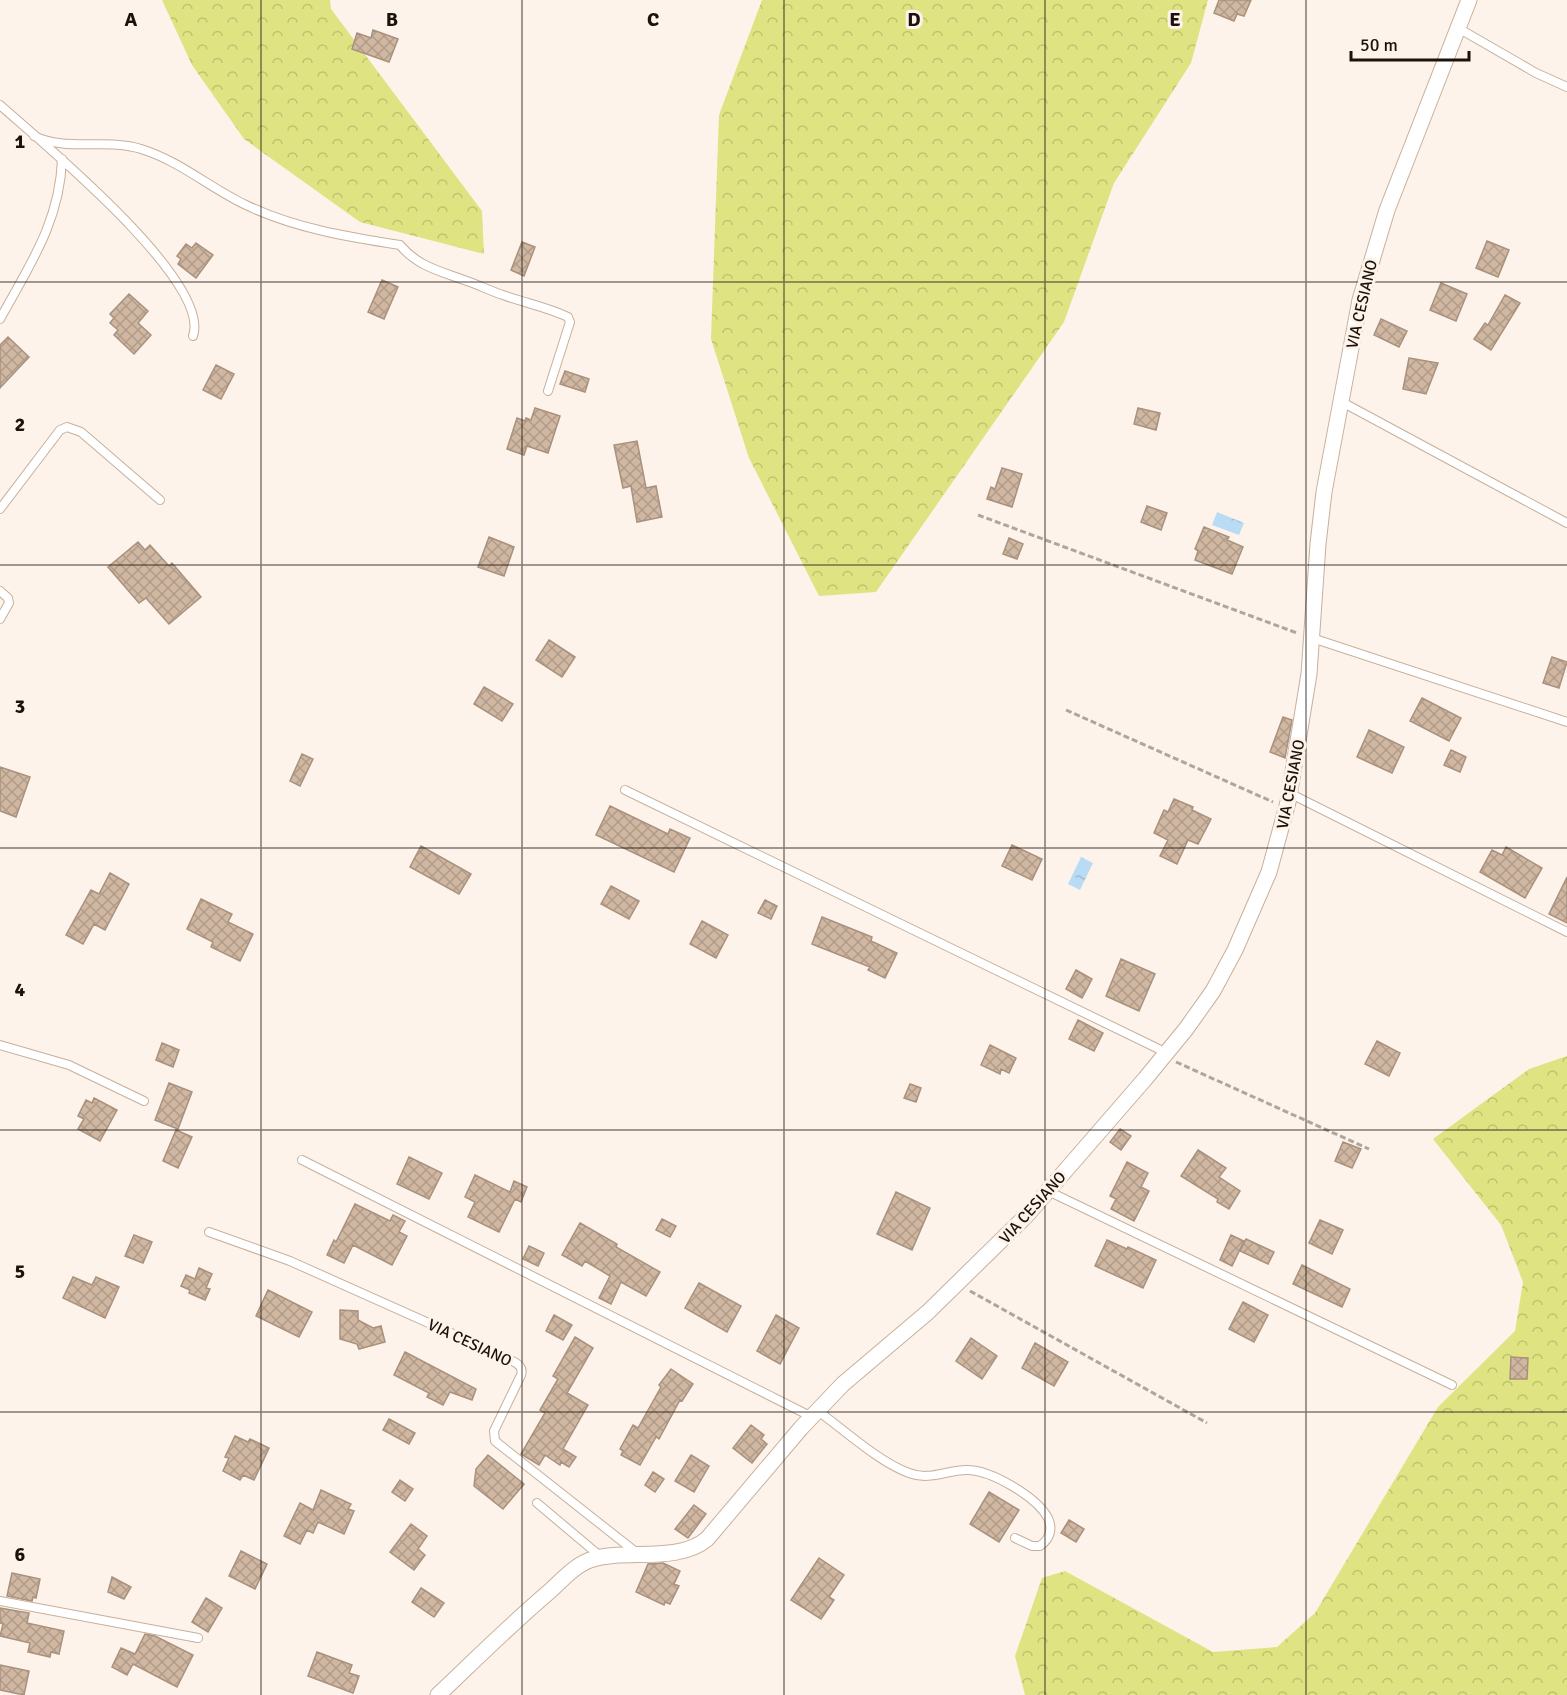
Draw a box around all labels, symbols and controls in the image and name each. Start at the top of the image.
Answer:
text: A [125,7,138,32]
text: B [386,7,398,32]
text: C [647,7,659,32]
text: D [907,7,921,32]
text: E [1169,7,1181,32]
scale bar [1351,24,1470,62]
text: 50 m [1360,34,1398,56]
text: 1 [15,129,26,154]
street label: VIA CESIANO [1342,258,1382,351]
text: 2 [15,412,25,437]
text: 3 [15,694,25,719]
street label: VIA CESIANO [1273,738,1309,831]
text: 4 [15,977,26,1002]
street label: VIA CESIANO [995,1167,1071,1248]
text: 5 [15,1259,25,1284]
street label: VIA CESIANO [424,1315,515,1371]
text: 6 [15,1542,26,1567]

